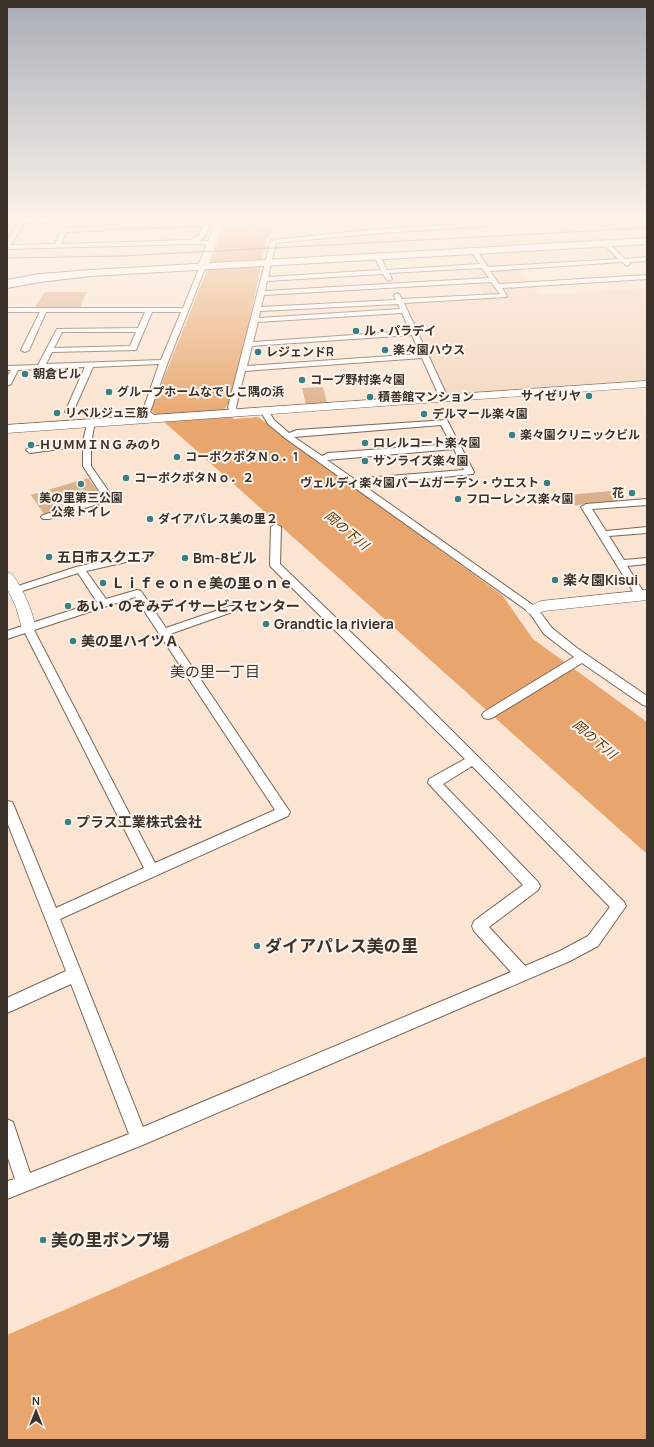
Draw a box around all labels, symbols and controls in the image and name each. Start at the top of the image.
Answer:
place label: ル・パラデイ [364,322,436,339]
marker: ル・パラデイ [351,326,361,336]
place label: 楽々園ハウス [393,341,465,358]
place label: レジェンドR [266,343,334,360]
marker: 楽々園ハウス [380,345,390,355]
marker: レジェンドR [253,347,263,357]
place label: 朝倉ビル [33,365,81,382]
marker: 朝倉ビル [20,369,30,379]
place label: コープ野村楽々園 [310,371,405,388]
marker: コープ野村楽々園 [297,375,307,385]
place label: グループホームなでしこ隅の浜 [117,383,284,400]
marker: グループホームなでしこ隅の浜 [104,387,114,397]
place label: サイゼリヤ [521,387,581,404]
place label: 積善館マンション [378,388,474,405]
marker: サイゼリヤ [584,391,594,401]
marker: 積善館マンション [365,392,375,402]
place label: リベルジュ三筋 [65,404,148,421]
place label: デルマール楽々園 [432,405,528,422]
marker: リベルジュ三筋 [52,408,62,418]
marker: デルマール楽々園 [419,409,429,419]
place label: 楽々園クリニックビル [520,426,640,443]
marker: 楽々園クリニックビル [507,430,517,440]
place label: ロレルコート楽々園 [373,434,481,451]
place label: ＨＵＭＭＩＮＧ みのり [39,436,161,453]
marker: ロレルコート楽々園 [360,438,370,448]
marker: ＨＵＭＭＩＮＧ みのり [26,440,36,450]
place label: コーポクボタＮｏ．1 [185,448,298,465]
marker: コーポクボタＮｏ．1 [172,452,182,462]
place label: サンライズ楽々園 [373,452,469,469]
marker: サンライズ楽々園 [360,456,370,466]
place label: コーポクボタＮｏ．２ [134,469,254,486]
marker: コーポクボタＮｏ．２ [121,473,131,483]
place label: ヴェルディ楽々園パームガーデン・ウエスト [300,474,539,491]
marker: ヴェルディ楽々園パームガーデン・ウエスト [542,478,552,488]
marker: 美の里第三公園 公衆トイレ [76,479,86,489]
place label: 花 [612,484,624,501]
marker: 花 [627,488,637,498]
place label: 美の里第三公園 公衆トイレ [39,489,123,520]
place label: フローレンス楽々園 [466,490,574,507]
marker: フローレンス楽々園 [453,494,463,504]
water label: 岡の下川 [321,506,374,555]
place label: ダイアパレス美の里２ [158,510,278,527]
marker: ダイアパレス美の里２ [145,514,155,524]
place label: 五日市スクエア [57,547,155,566]
place label: Bm-8ビル [193,548,257,567]
marker: 五日市スクエア [44,552,54,562]
marker: Bm-8ビル [180,553,190,563]
place label: 楽々園Kisui [563,570,638,589]
place label: Ｌｉｆｅｏｎｅ美の里ｏｎｅ [111,573,293,592]
marker: 楽々園Kisui [550,575,560,585]
marker: Ｌｉｆｅｏｎｅ美の里ｏｎｅ [98,578,108,588]
place label: あい・のぞみデイサービスセンター [76,596,300,615]
marker: あい・のぞみデイサービスセンター [63,601,73,611]
place label: Grandtic la riviera [274,614,394,633]
marker: Grandtic la riviera [261,619,271,629]
place label: 美の里ハイツＡ [81,631,179,650]
marker: 美の里ハイツＡ [68,636,78,646]
district label: 美の里一丁目 [170,661,260,682]
water label: 岡の下川 [569,715,622,764]
place label: プラス工業株式会社 [76,812,202,831]
marker: プラス工業株式会社 [63,817,73,827]
place label: ダイアパレス美の里 [265,934,418,957]
marker: ダイアパレス美の里 [252,941,262,951]
place label: 美の里ポンプ場 [51,1228,170,1251]
marker: 美の里ポンプ場 [38,1235,48,1245]
north arrow [16,1391,56,1431]
text: N [32,1393,40,1408]

